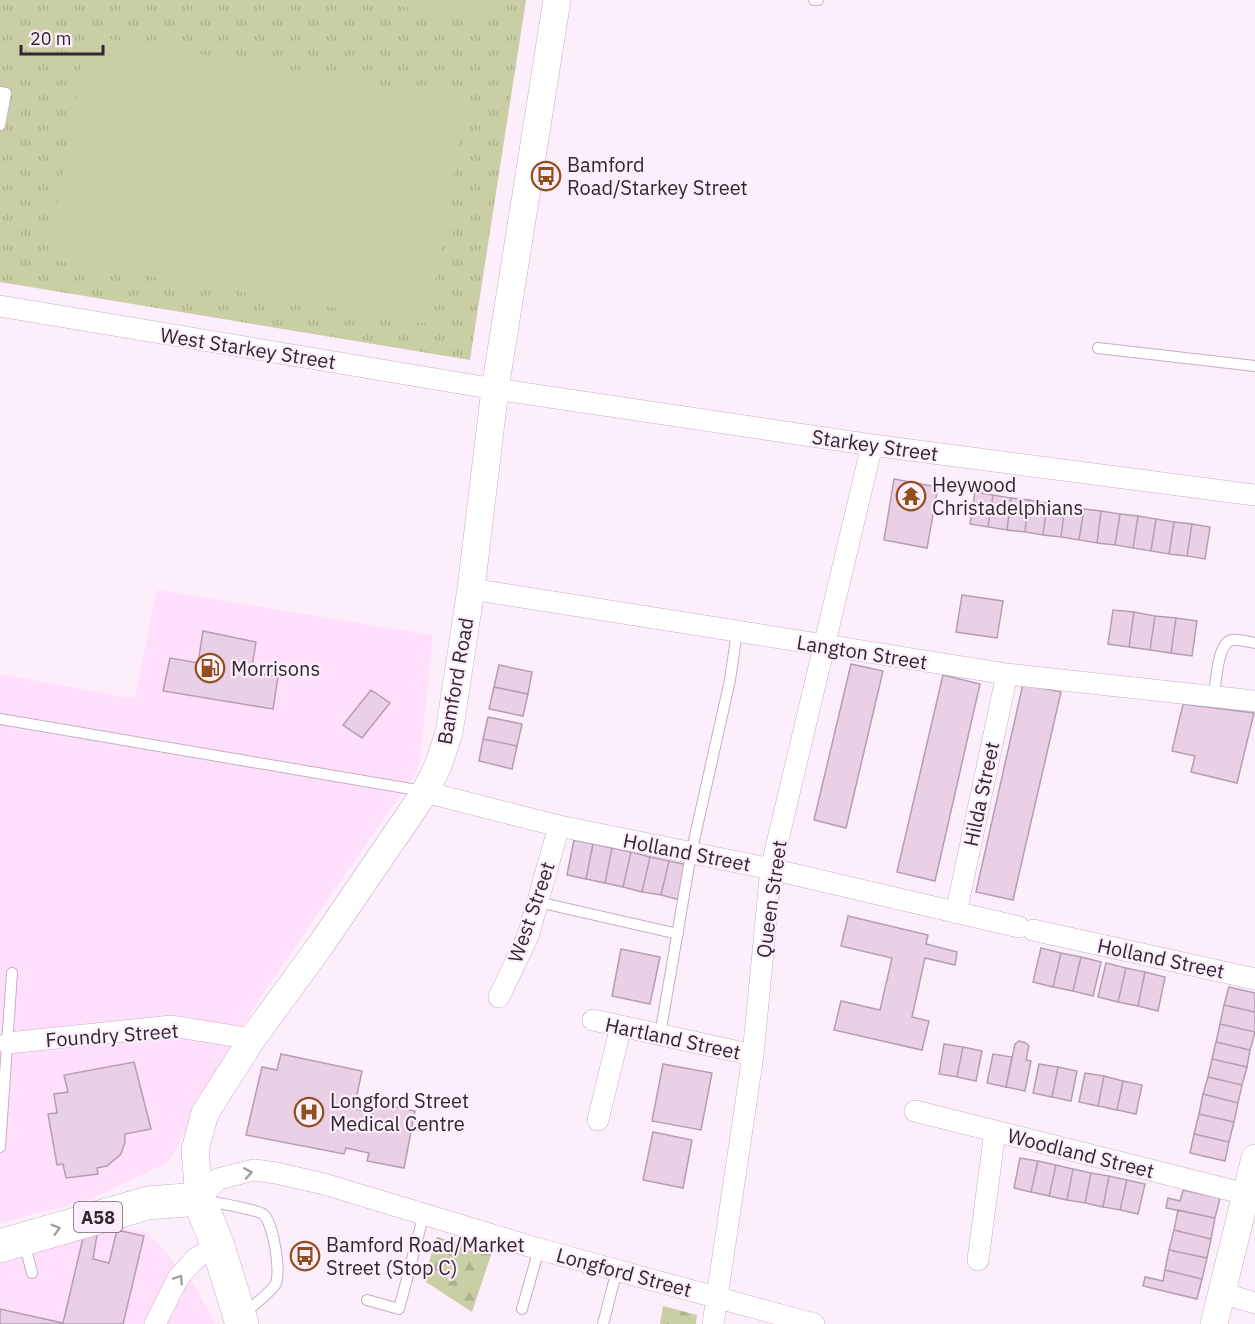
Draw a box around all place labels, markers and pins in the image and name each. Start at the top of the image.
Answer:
place label: Bamford Road/Starkey Street [567,151,748,201]
bus stop icon: Bamford Road/Starkey Street [530,160,562,192]
place label: Heywood Christadelphians [932,471,1083,521]
temple icon: Heywood Christadelphians [895,480,927,512]
fuel station icon: Morrisons [194,652,226,684]
place label: Morrisons [231,655,320,682]
place label: Longford Street Medical Centre [330,1087,469,1137]
hospital icon: Longford Street Medical Centre [293,1096,325,1128]
place label: Bamford Road/Market Street (Stop C) [326,1231,524,1281]
bus stop icon: Bamford Road/Market Street (Stop C) [289,1240,321,1272]

